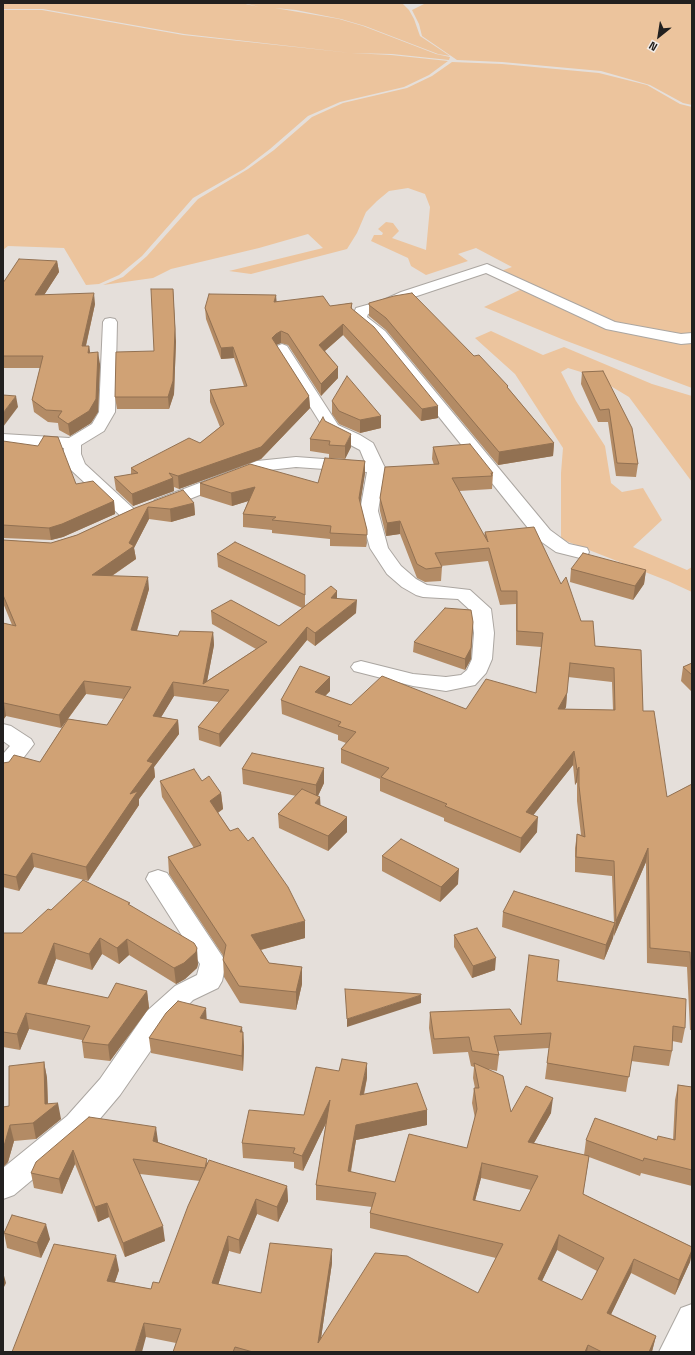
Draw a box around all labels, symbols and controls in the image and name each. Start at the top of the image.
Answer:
north arrow [639,16,679,56]
text: N [646,38,660,54]

